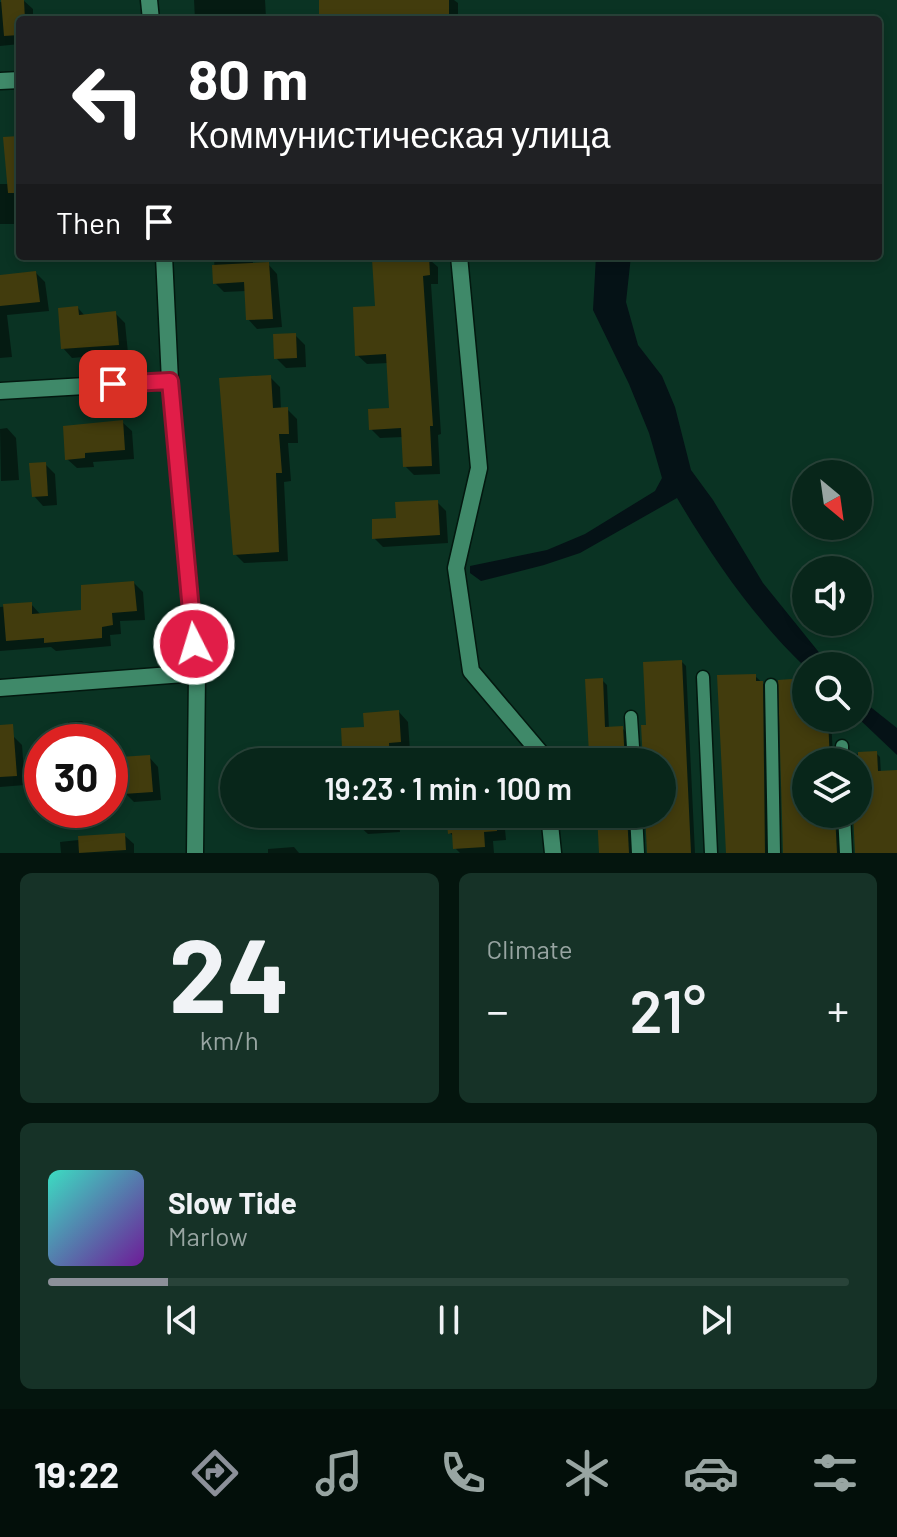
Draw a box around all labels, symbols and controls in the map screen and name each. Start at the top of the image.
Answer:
text: 80 m [188,44,308,111]
icon: left [56,48,160,152]
text: Коммунистическая улица [188,112,610,155]
icon: arrive [137,200,181,244]
text: Then [56,204,121,240]
pin [79,350,147,418]
icon: arrive [91,362,135,406]
north arrow [792,460,872,540]
map controls [792,460,872,828]
button: sound [792,556,872,636]
position arrow [152,602,236,686]
button: search [792,652,872,732]
speed limit sign: 30 [24,724,128,828]
button: layers [792,748,872,828]
text: 19:23 · 1 min · 100 m [324,770,572,806]
text: 24 [169,909,290,1034]
text: Climate [487,933,573,964]
text: 21° [630,973,706,1045]
text: − [487,983,509,1036]
text: + [827,983,849,1036]
text: km/h [200,1024,259,1055]
text: Slow Tide [168,1184,297,1220]
text: Marlow [168,1220,248,1251]
icon: previous [160,1298,204,1342]
icon: pause [427,1298,471,1342]
icon: next [694,1298,738,1342]
icon: directions [187,1445,243,1501]
icon: music [311,1445,367,1501]
icon: phone [435,1445,491,1501]
icon: climate [559,1445,615,1501]
icon: car [683,1445,739,1501]
icon: filters [807,1445,863,1501]
text: 19:22 [34,1452,119,1495]

